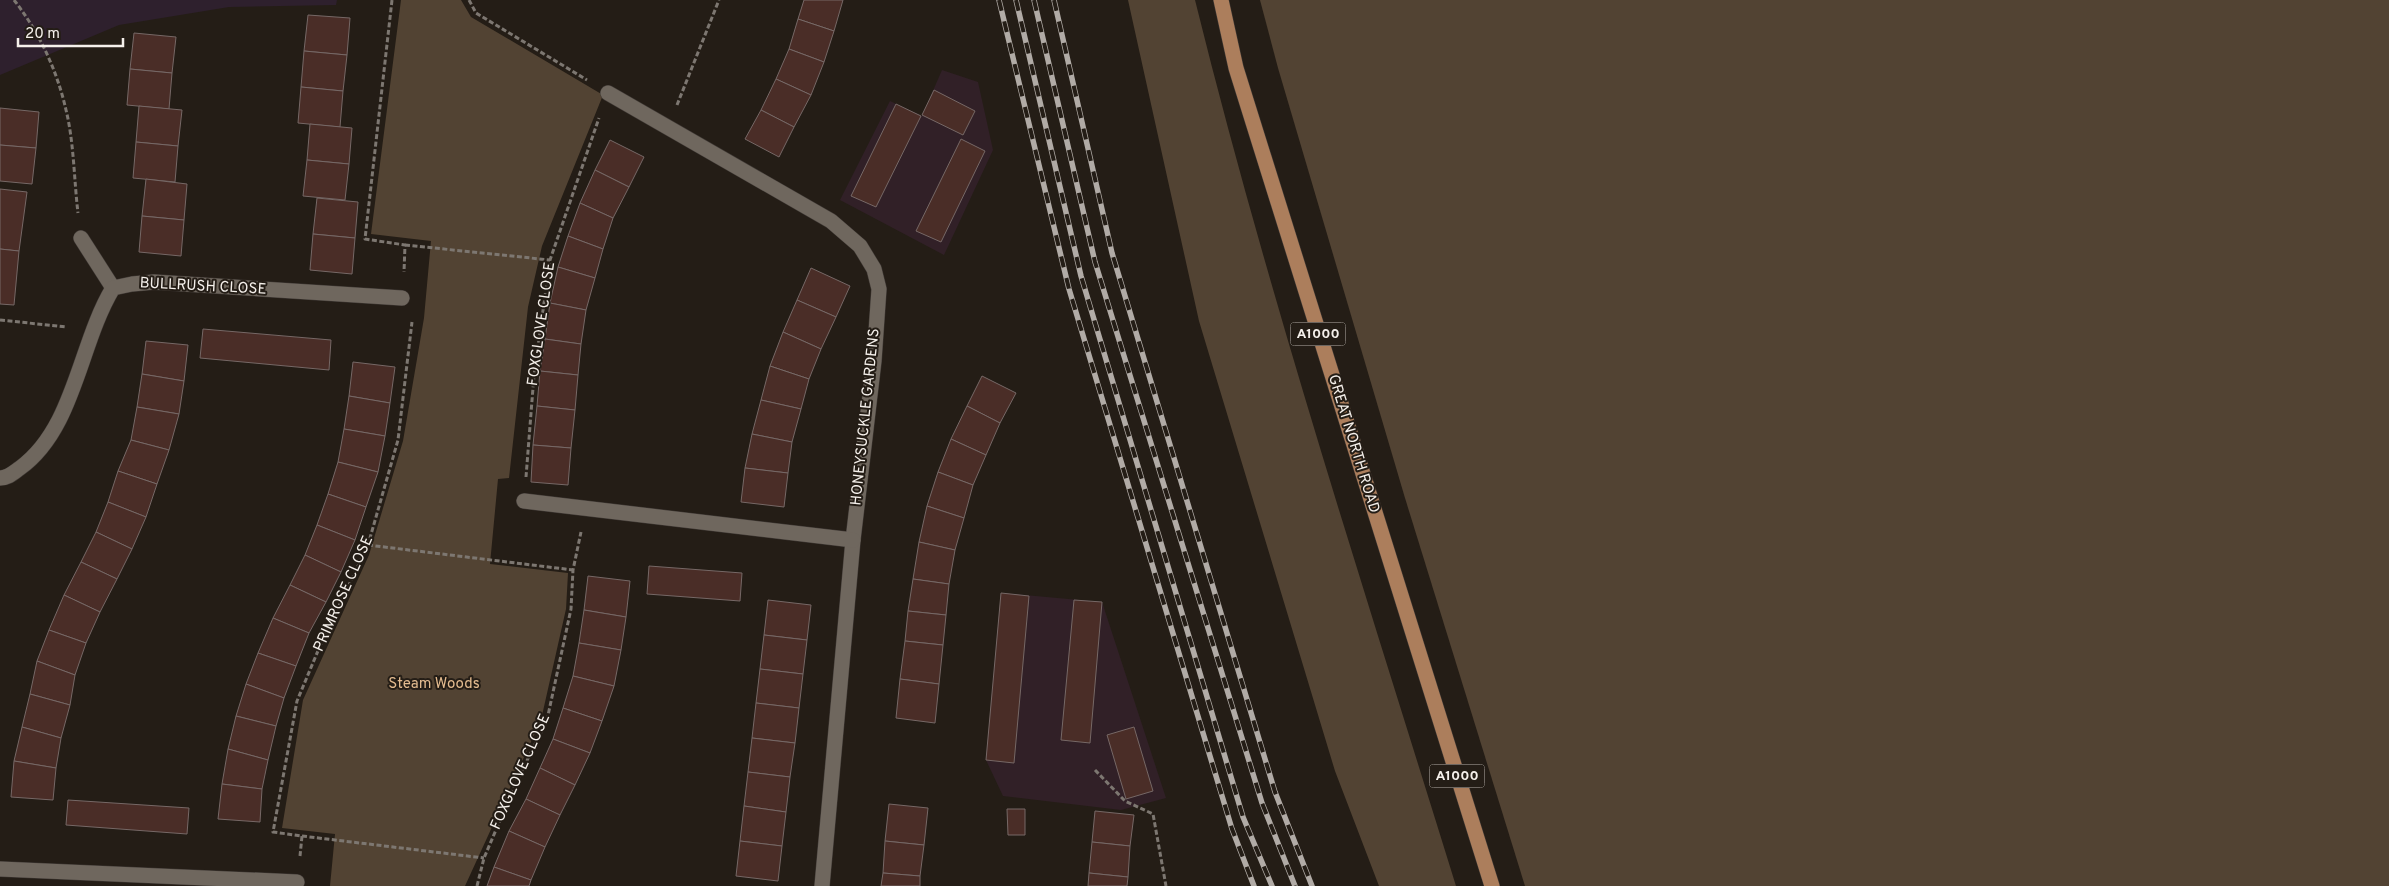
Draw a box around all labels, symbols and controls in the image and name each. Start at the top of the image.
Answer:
scale bar [18,15,122,47]
text: 20 m [25,25,60,44]
street label: FOXGLOVE CLOSE [524,261,560,387]
street label: BULLRUSH CLOSE [139,274,267,300]
road number: A1000 [1290,322,1346,346]
street label: HONEYSUCKLE GARDENS [847,327,885,507]
street label: GREAT NORTH ROAD [1323,373,1383,515]
street label: PRIMROSE CLOSE [310,533,378,655]
park label: Steam Woods [388,675,480,694]
street label: FOXGLOVE CLOSE [487,711,555,833]
road number: A1000 [1430,764,1484,788]

